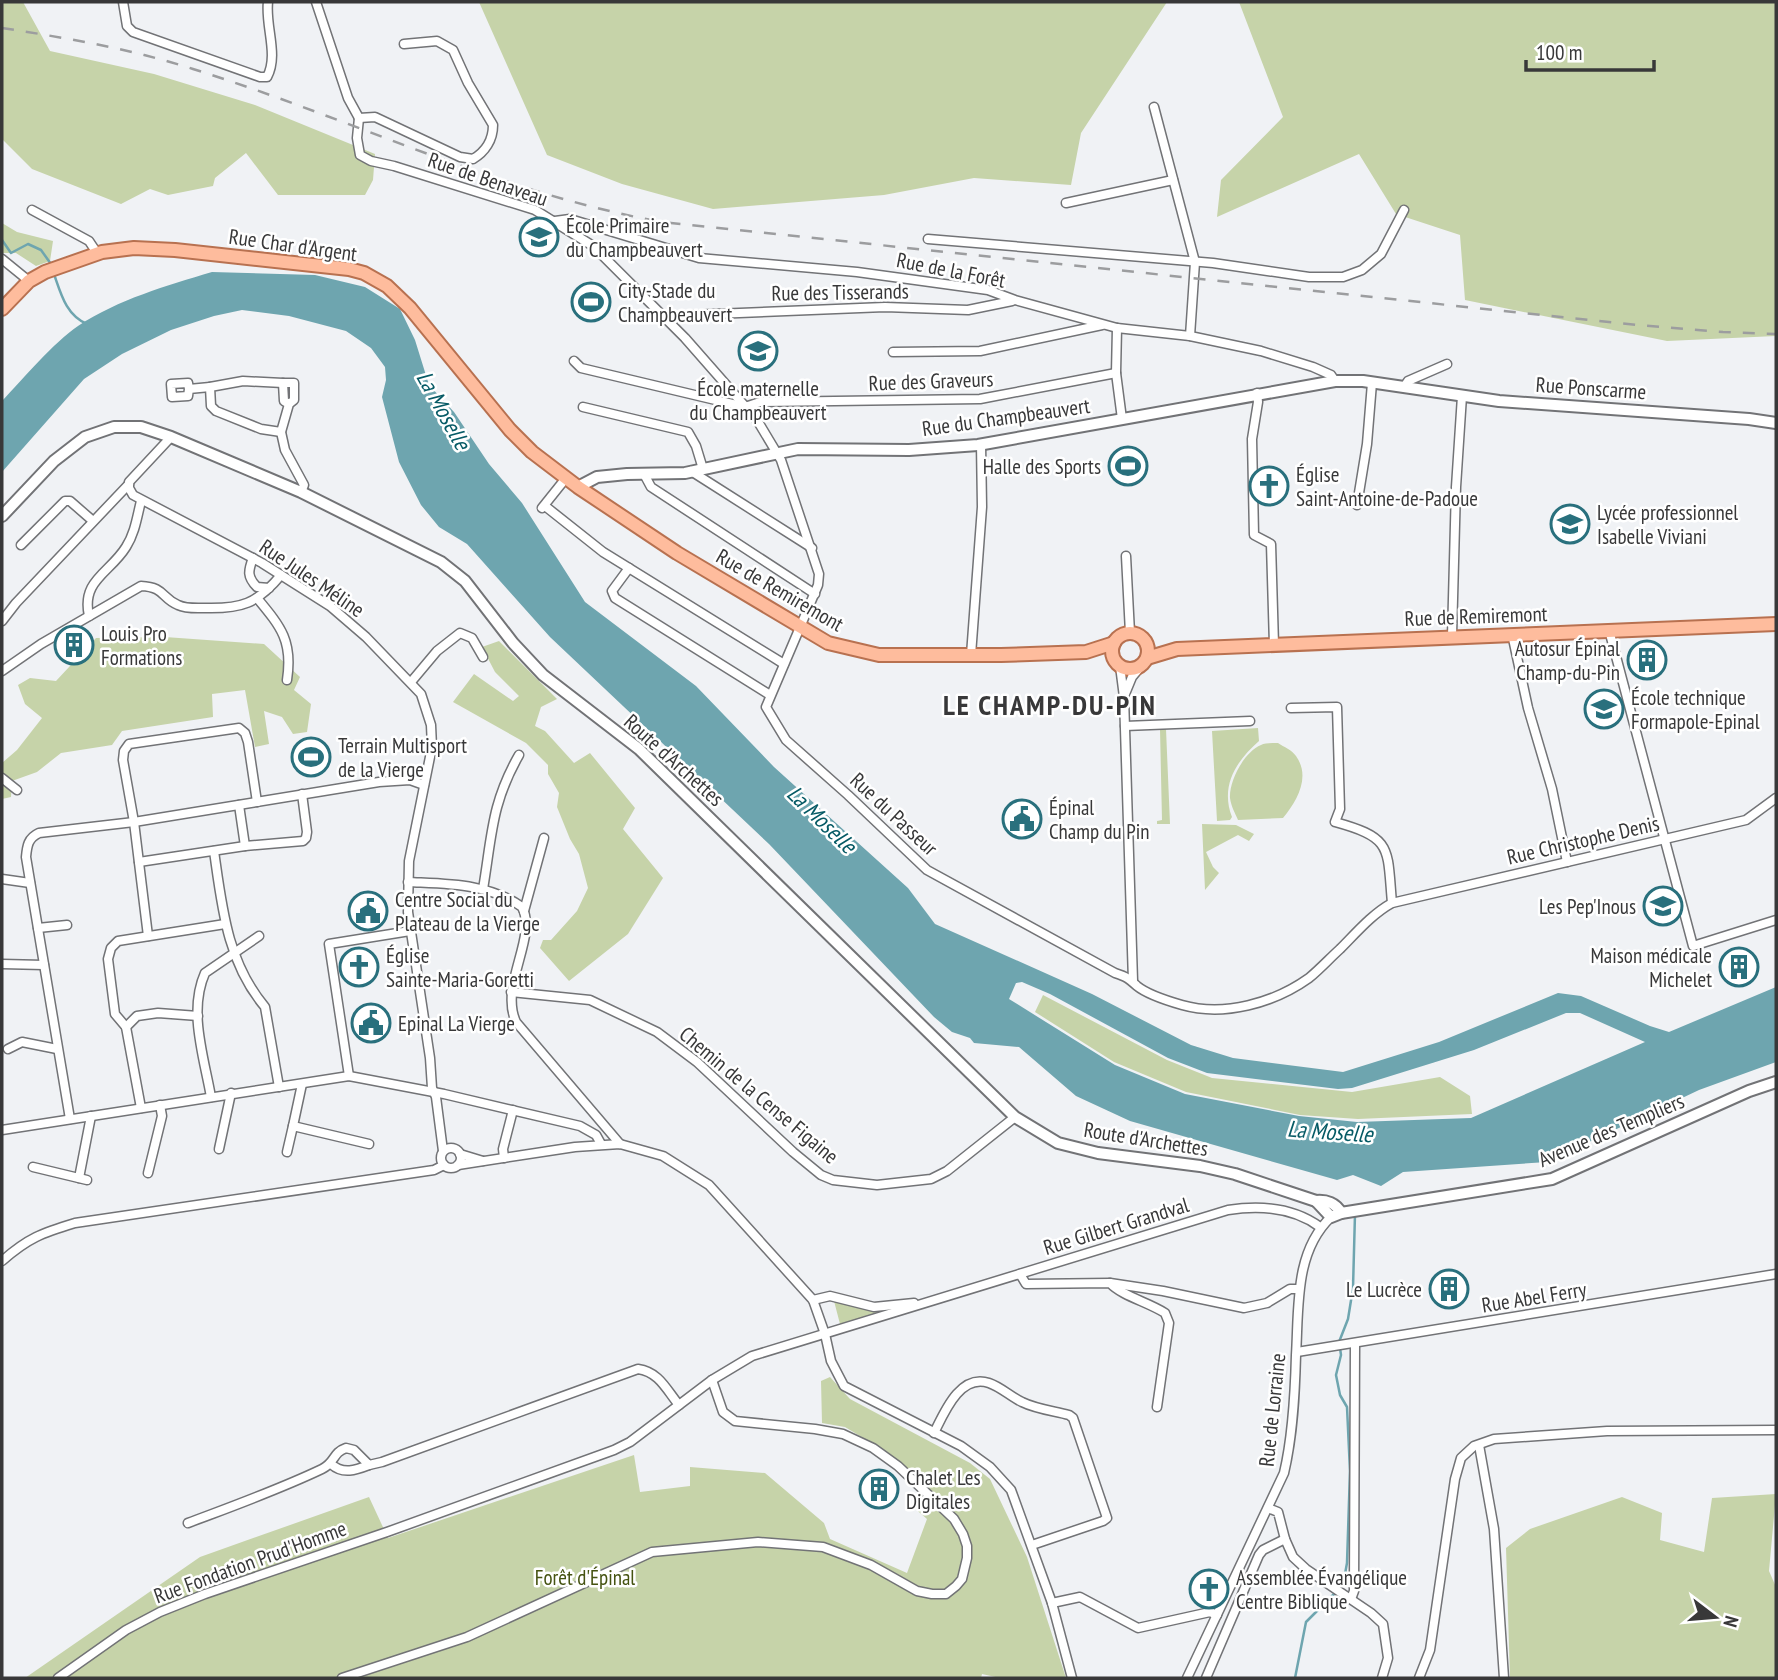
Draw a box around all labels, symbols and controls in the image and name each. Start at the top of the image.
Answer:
scale bar [1526,28,1654,72]
text: 100 m [1536,39,1582,66]
street label: Rue de Benaveau [424,146,552,212]
place label: École Primaire du Champbeauvert [566,212,703,263]
school or university icon: École Primaire du Champbeauvert [518,216,560,258]
street label: Rue Char d'Argent [227,223,359,267]
street label: Rue de la Forêt [894,246,1008,294]
place label: City-Stade du Champbeauvert [618,277,732,328]
street label: Rue des Tisserands [771,277,909,307]
sports icon: City-Stade du Champbeauvert [570,281,612,323]
school or university icon: École maternelle du Champbeauvert [737,330,779,372]
street label: Rue des Graveurs [868,365,994,397]
water label: La Moselle [411,366,478,456]
street label: Rue Ponscarme [1535,371,1647,405]
place label: École maternelle du Champbeauvert [690,375,827,426]
street label: Rue du Champbeauvert [920,392,1092,442]
sports icon: Halle des Sports [1107,445,1149,487]
place label: Halle des Sports [983,453,1101,480]
place label: Église Saint-Antoine-de-Padoue [1296,461,1478,512]
church icon: Église Saint-Antoine-de-Padoue [1248,465,1290,507]
place label: Lycée professionnel Isabelle Viviani [1597,499,1738,550]
school or university icon: Lycée professionnel Isabelle Viviani [1549,503,1591,545]
street label: Rue Jules Méline [254,533,370,623]
street label: Rue de Remiremont [711,543,849,638]
street label: Rue de Remiremont [1404,600,1548,632]
place label: Louis Pro Formations [101,620,182,671]
building icon: Louis Pro Formations [53,624,95,666]
place label: Autosur Épinal Champ-du-Pin [1515,635,1620,686]
building icon: Autosur Épinal Champ-du-Pin [1626,639,1668,681]
place label: École technique Formapole-Epinal [1631,684,1760,735]
district label: LE CHAMP-DU-PIN [943,686,1157,723]
school or university icon: École technique Formapole-Epinal [1583,688,1625,730]
street label: Route d'Archettes [618,708,730,812]
place label: Terrain Multisport de la Vierge [338,732,467,783]
sports icon: Terrain Multisport de la Vierge [290,736,332,778]
street label: Rue du Passeur [845,767,944,862]
water label: La Moselle [781,779,864,860]
place label: Épinal Champ du Pin [1049,794,1149,845]
public building icon: Épinal Champ du Pin [1001,798,1043,840]
street label: Rue Christophe Denis [1504,809,1662,871]
school or university icon: Les Pep'Inous [1642,885,1684,927]
place label: Centre Social du Plateau de la Vierge [395,886,540,937]
public building icon: Centre Social du Plateau de la Vierge [347,890,389,932]
place label: Les Pep'Inous [1539,893,1636,920]
place label: Église Sainte-Maria-Goretti [386,942,534,993]
place label: Maison médicale Michelet [1590,942,1712,993]
church icon: Église Sainte-Maria-Goretti [338,946,380,988]
building icon: Maison médicale Michelet [1718,946,1760,988]
public building icon: Epinal La Vierge [350,1002,392,1044]
place label: Epinal La Vierge [398,1010,515,1037]
street label: Chemin de la Cense Figaine [674,1020,844,1170]
street label: Avenue des Templiers [1534,1087,1688,1173]
water label: La Moselle [1286,1114,1375,1149]
street label: Route d'Archettes [1082,1116,1210,1162]
street label: Rue Gilbert Grandval [1040,1191,1192,1261]
building icon: Le Lucrèce [1428,1268,1470,1310]
street label: Rue Abel Ferry [1480,1275,1588,1319]
place label: Le Lucrèce [1346,1276,1422,1303]
street label: Rue de Lorraine [1253,1352,1291,1468]
place label: Chalet Les Digitales [906,1464,981,1515]
building icon: Chalet Les Digitales [858,1468,900,1510]
street label: Rue Fondation Prud'Homme [150,1515,350,1609]
park label: Forêt d'Épinal [535,1564,635,1591]
place label: Assemblée Évangélique Centre Biblique [1236,1564,1407,1615]
church icon: Assemblée Évangélique Centre Biblique [1188,1568,1230,1610]
north arrow [1680,1582,1750,1652]
text: N [1718,1613,1744,1630]

